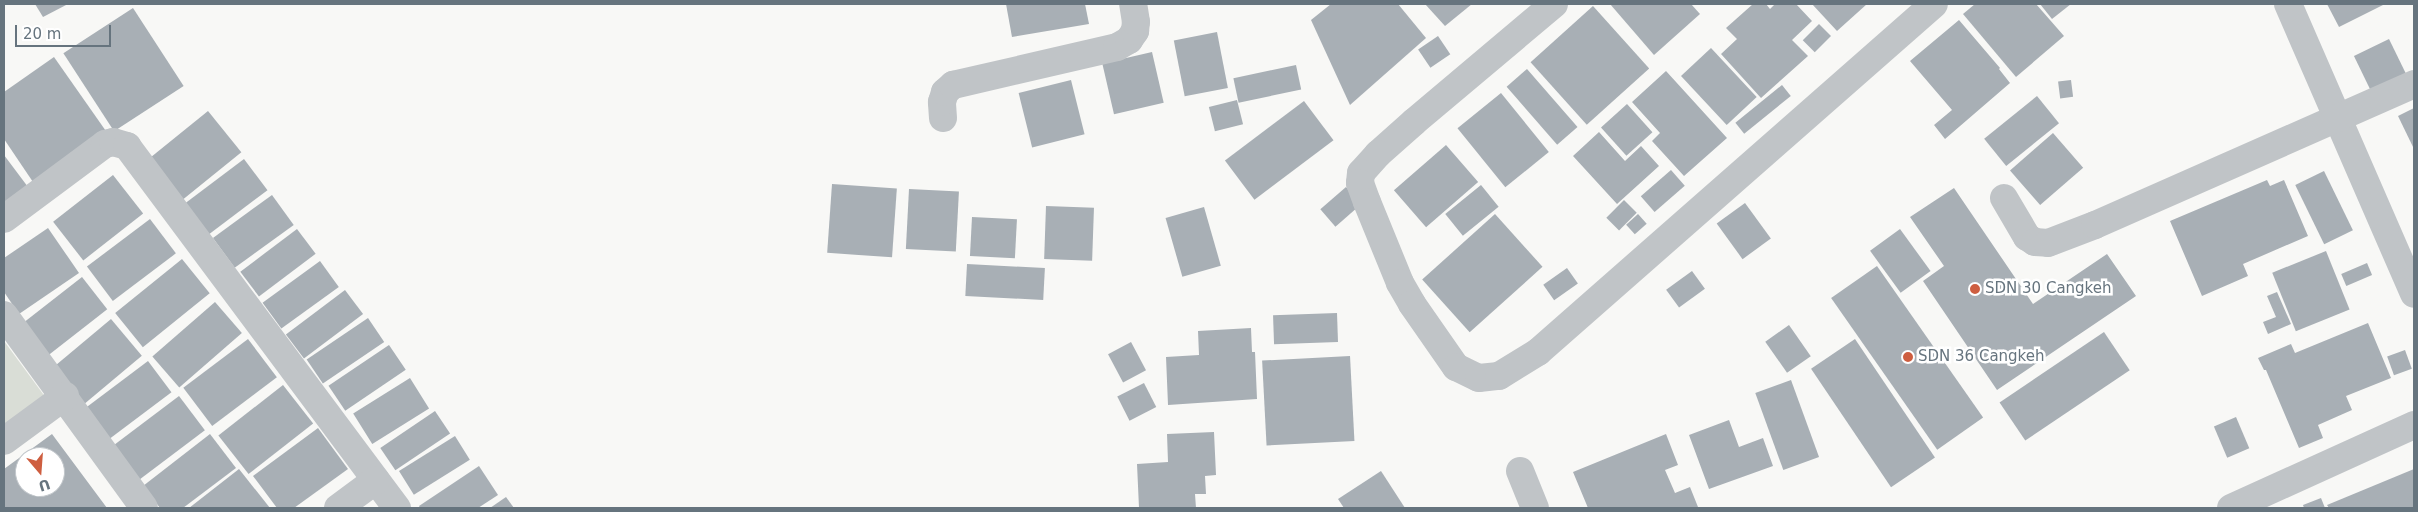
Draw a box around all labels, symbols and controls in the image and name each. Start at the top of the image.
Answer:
scale bar [18,15,114,47]
text: 20 m [23,25,61,43]
place label: SDN 30 Cangkeh [1985,280,2111,298]
marker: SDN 30 Cangkeh [1969,283,1981,295]
place label: SDN 36 Cangkeh [1918,348,2044,366]
marker: SDN 36 Cangkeh [1902,351,1914,363]
north arrow [15,447,65,497]
text: U [36,476,52,495]

